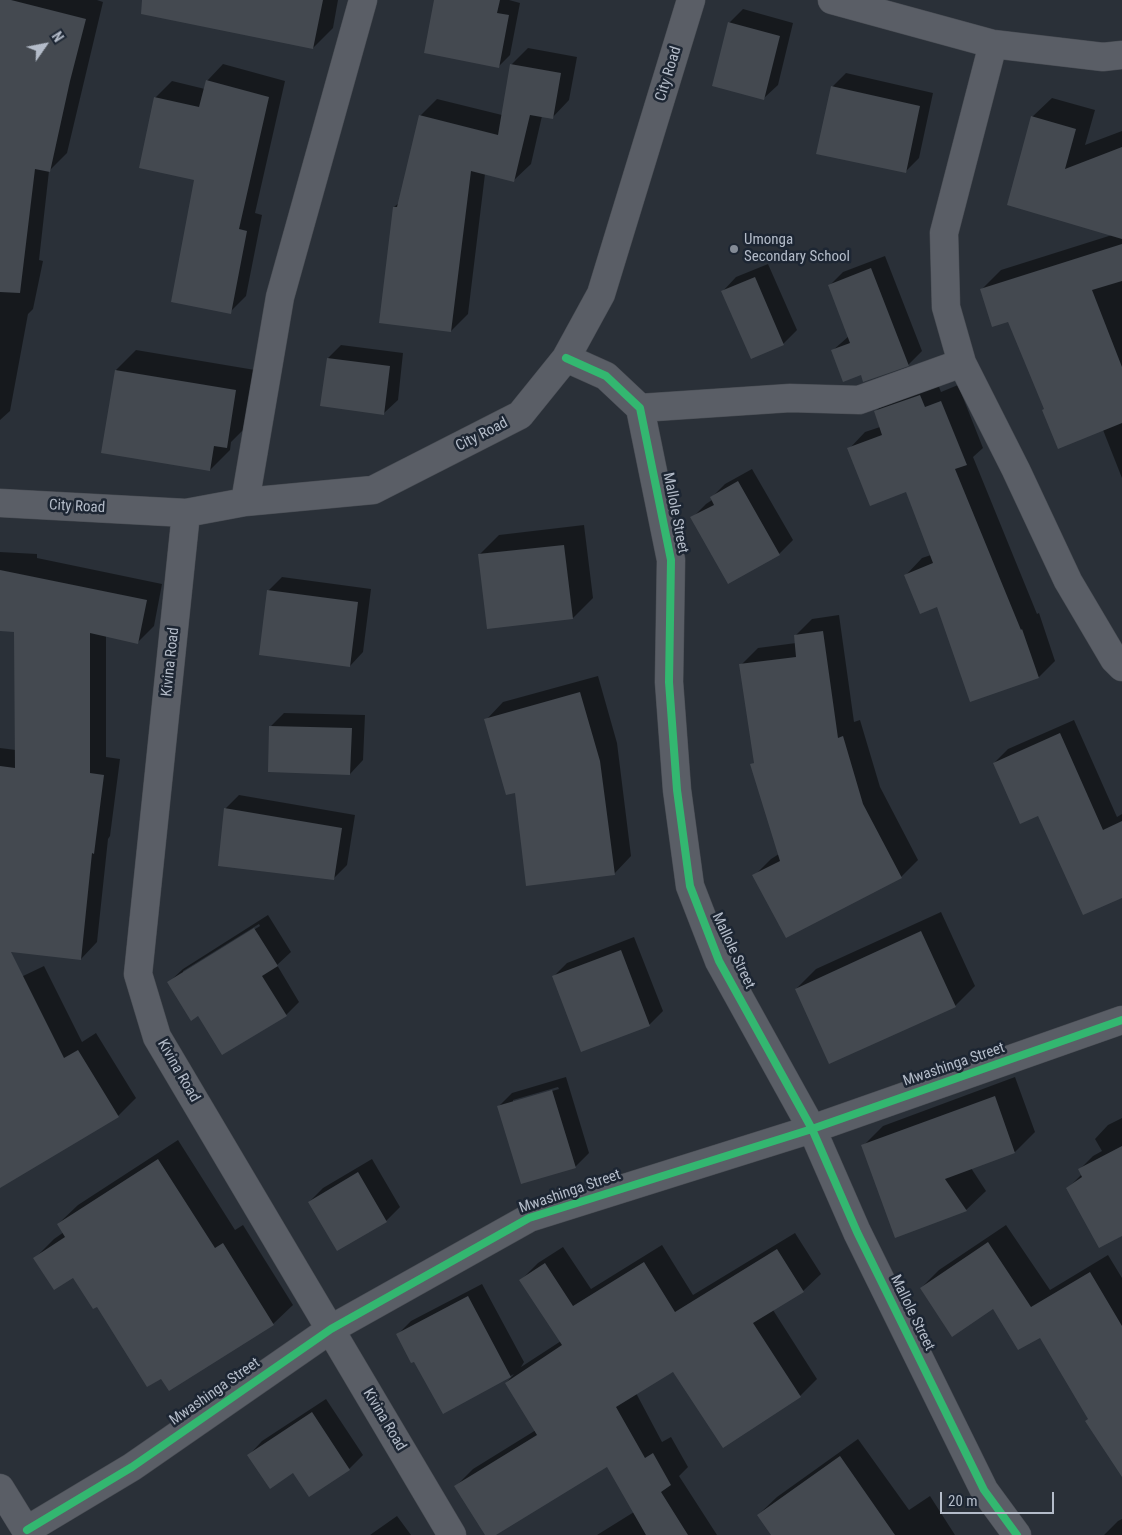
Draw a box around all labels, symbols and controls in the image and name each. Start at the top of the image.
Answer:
north arrow [20,20,70,70]
text: N [49,29,67,45]
street label: City Road [652,45,686,103]
place label: Umonga Secondary School [744,231,850,266]
marker: Umonga Secondary School [728,243,740,255]
street label: City Road [453,414,511,456]
street label: Mallole Street [658,471,692,555]
street label: City Road [48,497,106,517]
street label: Kivina Road [158,627,184,697]
street label: Mallole Street [708,910,758,992]
street label: Kivina Road [153,1036,203,1106]
street label: Mwashinga Street [901,1039,1007,1091]
street label: Mwashinga Street [517,1166,623,1218]
street label: Mallole Street [886,1272,938,1354]
street label: Mwashinga Street [166,1354,264,1430]
street label: Kivina Road [358,1386,410,1454]
scale bar [942,1482,1056,1514]
text: 20 m [948,1492,978,1510]

